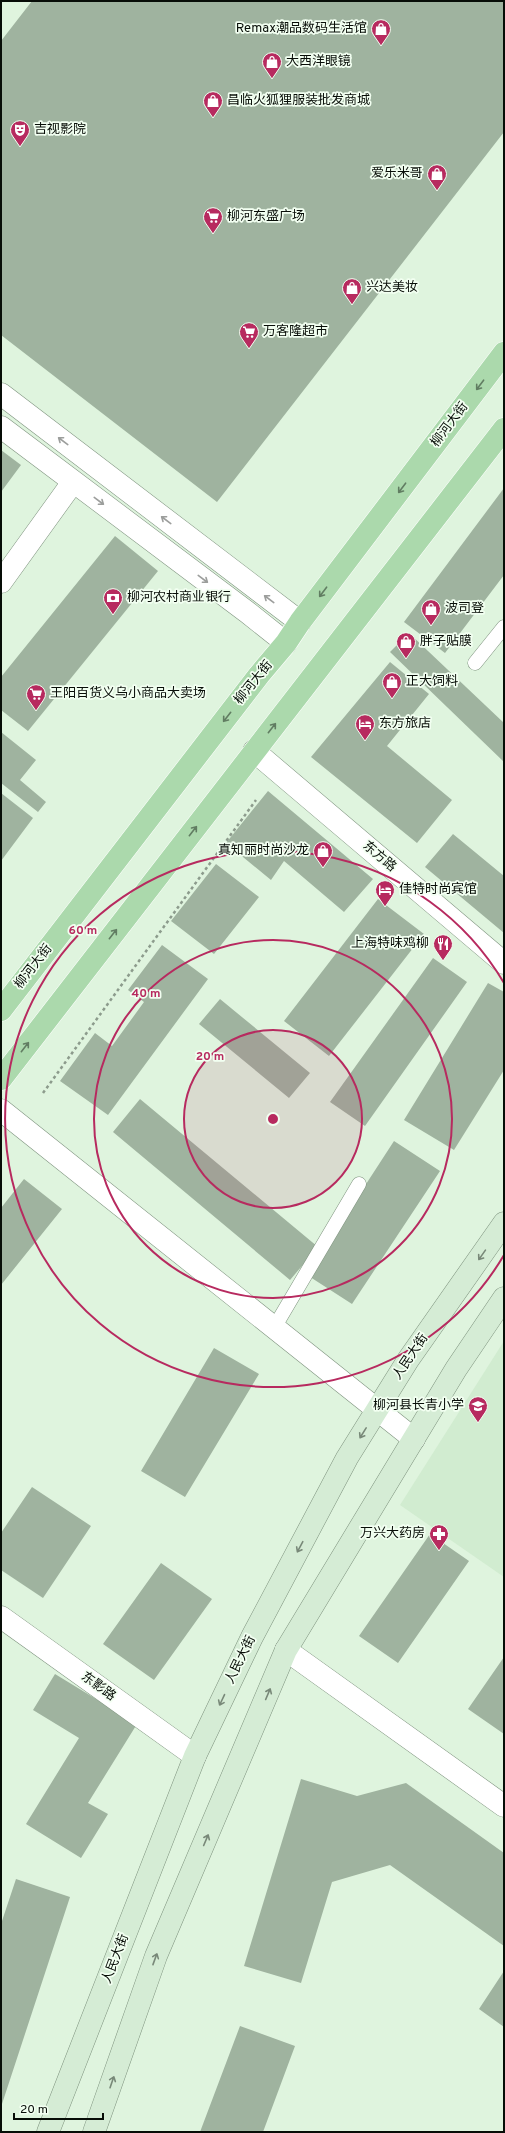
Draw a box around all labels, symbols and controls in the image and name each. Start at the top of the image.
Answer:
shop icon: Remax潮品数码生活馆 [370,18,392,46]
place label: Remax潮品数码生活馆 [236,20,367,37]
shop icon: 大西洋眼镜 [261,51,283,79]
place label: 大西洋眼镜 [286,54,351,70]
shop icon: 昌临火狐狸服装批发商城 [202,90,224,118]
place label: 昌临火狐狸服装批发商城 [227,92,370,109]
theatre icon: 吉视影院 [9,119,31,147]
place label: 吉视影院 [34,122,86,138]
shop icon: 爱乐米哥 [426,163,448,191]
place label: 爱乐米哥 [371,166,423,182]
supermarket icon: 柳河东盛广场 [202,206,224,234]
place label: 柳河东盛广场 [227,208,305,225]
shop icon: 兴达美妆 [341,277,363,305]
place label: 兴达美妆 [366,279,418,296]
supermarket icon: 万客隆超市 [238,321,260,349]
place label: 万客隆超市 [263,323,328,340]
one-way arrow [476,379,485,390]
street label: 柳河大街 [428,399,472,451]
one-way arrow [57,436,68,445]
one-way arrow [398,483,406,494]
one-way arrow [93,497,104,505]
one-way arrow [160,516,171,524]
one-way arrow [198,575,209,583]
one-way arrow [319,586,328,597]
bank icon: 柳河农村商业银行 [102,587,124,615]
place label: 柳河农村商业银行 [127,589,231,606]
one-way arrow [264,595,275,603]
shop icon: 波司登 [420,598,442,626]
place label: 波司登 [445,601,484,617]
shop icon: 胖子贴膜 [395,631,417,659]
place label: 胖子贴膜 [420,634,472,650]
street label: 柳河大街 [231,658,277,708]
shop icon: 正大饲料 [381,671,403,699]
place label: 正大饲料 [406,673,458,690]
supermarket icon: 王阳百货义乌小商品大卖场 [25,683,47,711]
place label: 王阳百货义乌小商品大卖场 [50,685,206,702]
one-way arrow [223,711,231,722]
hotel icon: 东方旅店 [354,713,376,741]
place label: 东方旅店 [379,715,431,732]
one-way arrow [268,723,276,734]
one-way arrow [188,825,197,836]
street label: 东方路 [359,838,399,876]
shop icon: 真知丽时尚沙龙 [312,840,334,868]
place label: 真知丽时尚沙龙 [218,842,309,859]
hotel icon: 佳特时尚宾馆 [374,879,396,907]
place label: 佳特时尚宾馆 [399,881,477,898]
text: 60 m [69,923,97,939]
one-way arrow [109,928,117,939]
restaurant icon: 上海特味鸡柳 [432,933,454,961]
place label: 上海特味鸡柳 [351,935,429,952]
street label: 柳河大街 [12,942,56,992]
text: 40 m [131,986,161,1002]
one-way arrow [20,1042,29,1053]
text: 20 m [196,1049,224,1065]
centre of rings [266,1112,280,1126]
one-way arrow [478,1250,486,1261]
street label: 人民大街 [390,1331,432,1383]
school or university icon: 柳河县长青小学 [467,1395,489,1423]
place label: 柳河县长青小学 [373,1397,464,1414]
one-way arrow [359,1427,367,1438]
pharmacy icon: 万兴大药房 [428,1523,450,1551]
place label: 万兴大药房 [360,1525,425,1542]
one-way arrow [296,1541,303,1553]
street label: 人民大街 [222,1633,260,1687]
street label: 东影路 [78,1669,118,1705]
one-way arrow [264,1689,272,1701]
one-way arrow [218,1694,225,1706]
one-way arrow [202,1834,210,1846]
street label: 人民大街 [99,1932,133,1986]
one-way arrow [152,1954,160,1966]
one-way arrow [108,2076,116,2088]
scale bar [14,2095,103,2121]
text: 20 m [20,2102,48,2118]

